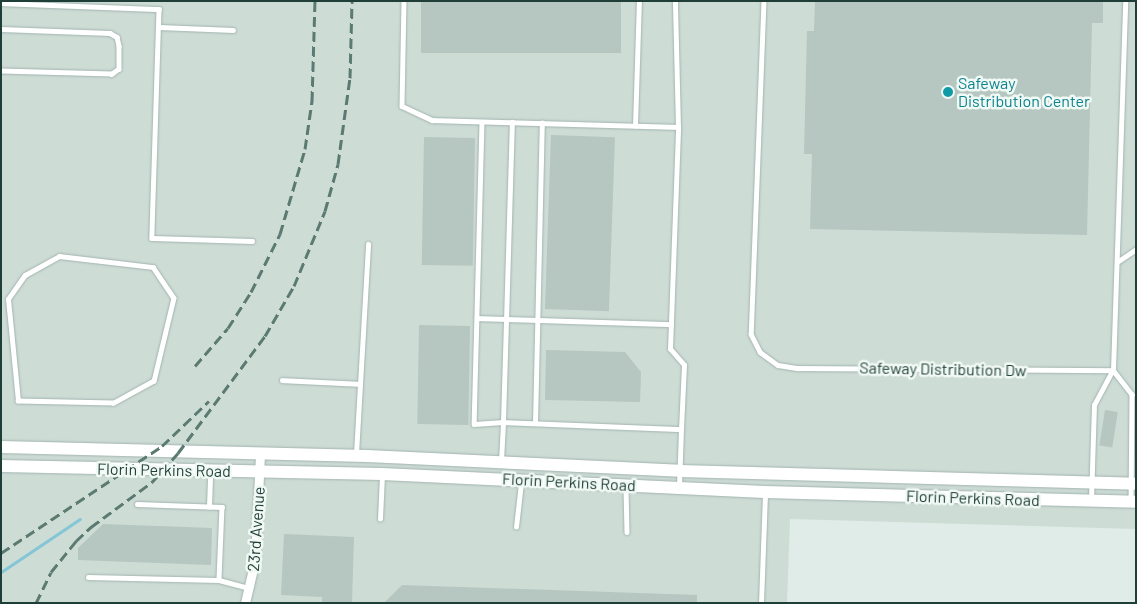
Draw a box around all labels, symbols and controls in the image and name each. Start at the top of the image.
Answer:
place label: Safeway Distribution Center [958,73,1090,111]
marker: Safeway Distribution Center [942,86,954,98]
street label: Safeway Distribution Dw [859,358,1027,380]
street label: Florin Perkins Road [97,459,231,481]
street label: Florin Perkins Road [502,469,636,495]
street label: 23rd Avenue [243,486,269,572]
street label: Florin Perkins Road [906,486,1040,510]

